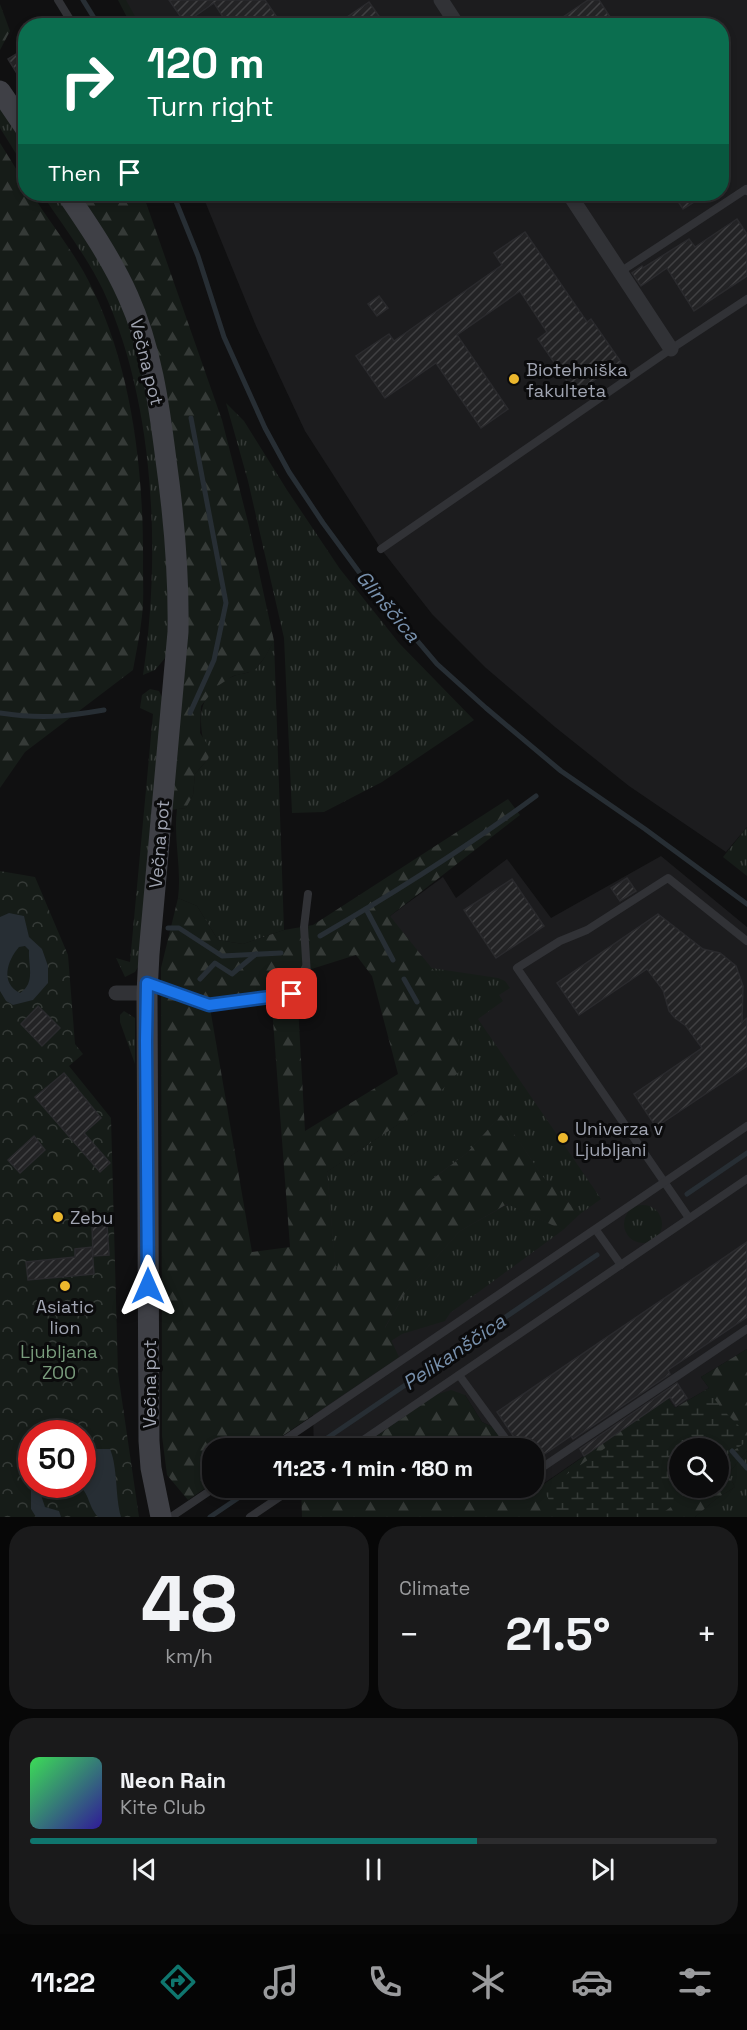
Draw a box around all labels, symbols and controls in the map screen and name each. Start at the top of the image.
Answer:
text: 120 m [147,37,265,90]
icon: right [48,42,126,120]
text: Turn right [147,89,274,124]
icon: arrive [113,156,146,189]
text: Then [48,159,101,187]
street label: Večna pot [125,316,169,408]
place label: Biotehniška fakulteta [526,358,627,402]
marker: Biotehniška fakulteta [507,372,521,386]
water label: Glinščica [350,565,426,648]
street label: Večna pot [144,799,174,889]
pin [266,968,317,1019]
icon: arrive [275,977,308,1010]
place label: Univerza v Ljubljani [575,1117,664,1161]
marker: Univerza v Ljubljani [556,1131,570,1145]
place label: Zebu [70,1206,113,1229]
marker: Zebu [51,1210,65,1224]
position arrow [116,1254,180,1318]
marker: Asiatic lion [58,1279,72,1293]
place label: Asiatic lion [36,1295,94,1339]
water label: Pelikanščica [398,1308,511,1396]
park label: Ljubljana ZOO [20,1340,98,1384]
street label: Večna pot [138,1340,161,1428]
speed limit sign: 50 [18,1420,96,1498]
map controls [669,1438,729,1498]
button: search [669,1438,729,1498]
text: 11:23 · 1 min · 180 m [273,1454,473,1482]
text: 48 [141,1554,237,1654]
text: Climate [399,1575,470,1601]
text: 21.5° [505,1606,611,1663]
text: − [399,1614,419,1656]
text: + [697,1614,717,1656]
text: km/h [165,1643,213,1669]
text: Neon Rain [120,1766,226,1794]
text: Kite Club [120,1794,206,1820]
icon: previous [128,1853,161,1886]
icon: pause [357,1853,390,1886]
icon: next [586,1853,619,1886]
icon: directions [157,1961,199,2003]
icon: music [260,1961,302,2003]
icon: phone [364,1961,406,2003]
icon: climate [467,1961,509,2003]
icon: car [571,1961,613,2003]
icon: filters [674,1961,716,2003]
text: 11:22 [31,1965,95,2000]

